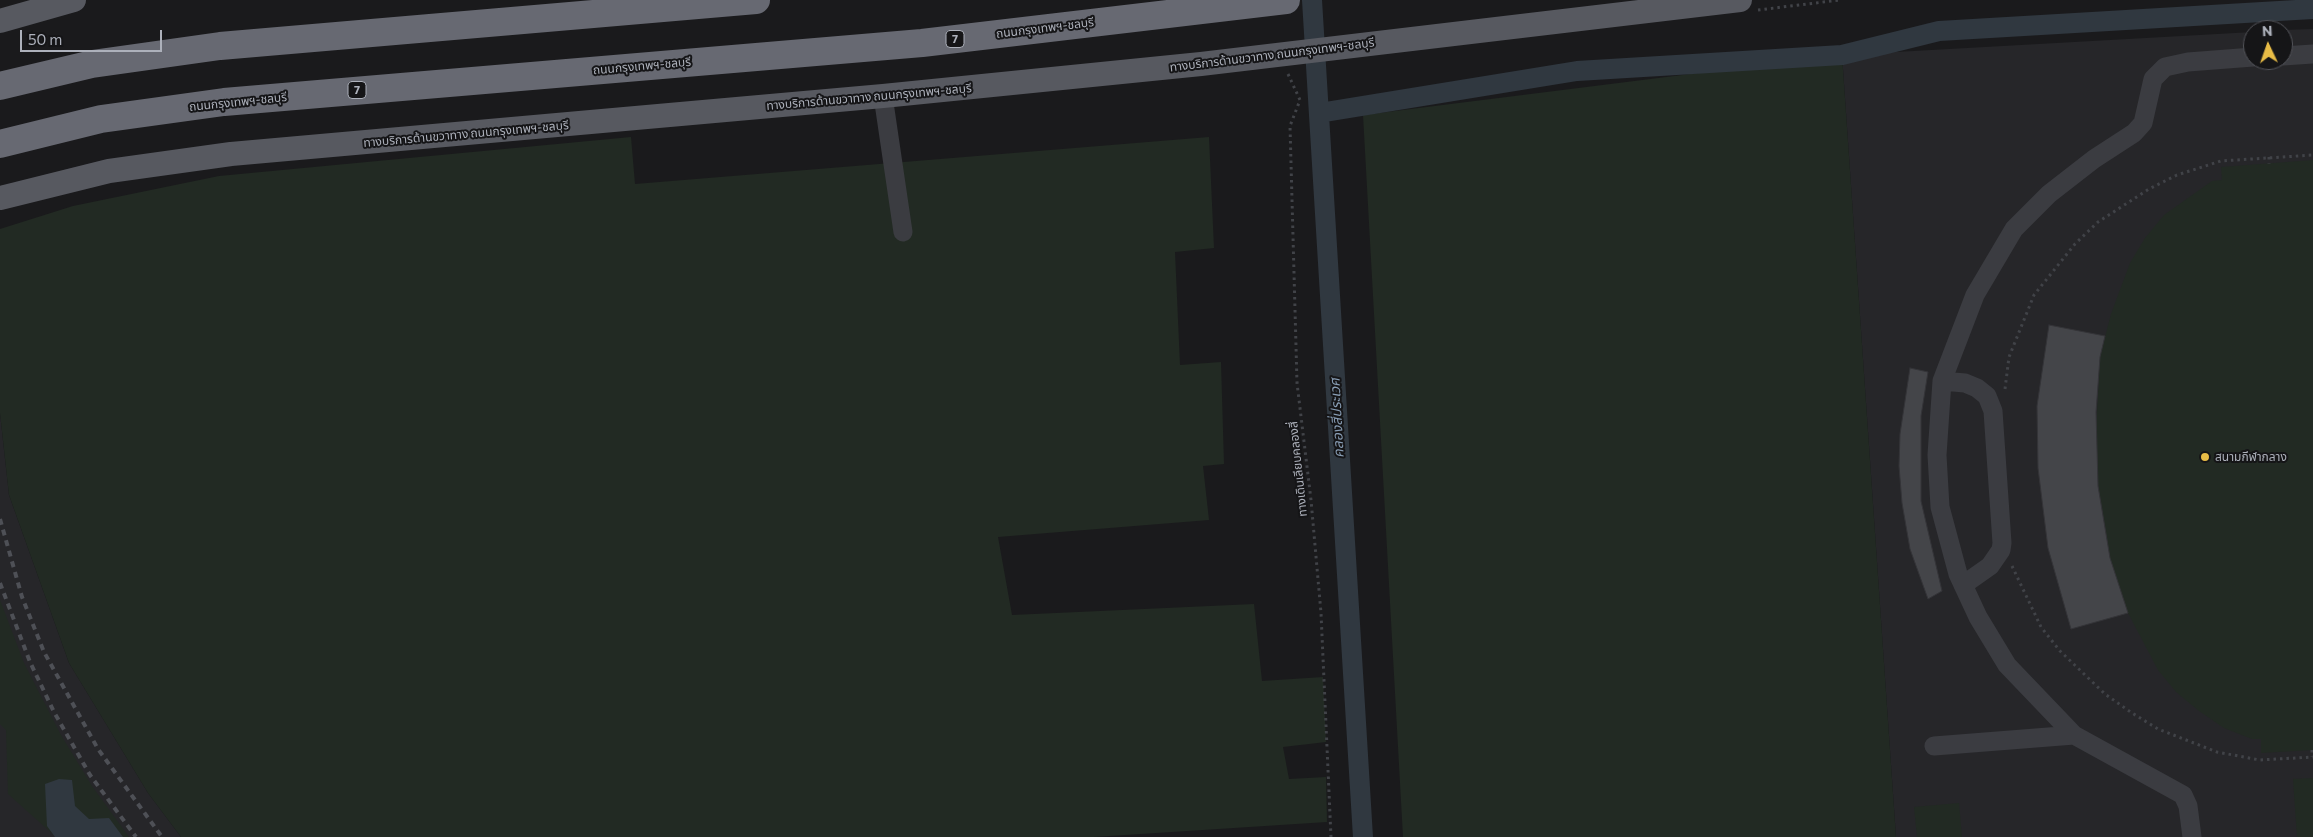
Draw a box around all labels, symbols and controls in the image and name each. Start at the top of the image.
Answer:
street label: ถนนกรุงเทพฯ-ชลบุรี [995,15,1095,41]
scale bar [22,20,165,52]
north arrow [2243,20,2293,70]
text: N [2262,22,2273,39]
text: 50 m [28,30,62,48]
road number: 7 [946,30,964,48]
street label: ทางบริการด้านขวาทาง ถนนกรุงเทพฯ-ชลบุรี [1169,35,1375,75]
street label: ถนนกรุงเทพฯ-ชลบุรี [592,55,692,77]
street label: ทางบริการด้านขวาทาง ถนนกรุงเทพฯ-ชลบุรี [766,81,972,113]
road number: 7 [348,82,366,98]
street label: ถนนกรุงเทพฯ-ชลบุรี [188,90,288,114]
street label: ทางบริการด้านขวาทาง ถนนกรุงเทพฯ-ชลบุรี [363,118,569,150]
water label: คลองสี่ประเวศ [1327,378,1347,458]
street label: ทางเดินเลียบคลองสี่ [1286,421,1310,517]
place label: สนามกีฬากลาง [2215,450,2287,464]
marker: สนามกีฬากลาง [2199,451,2211,463]

